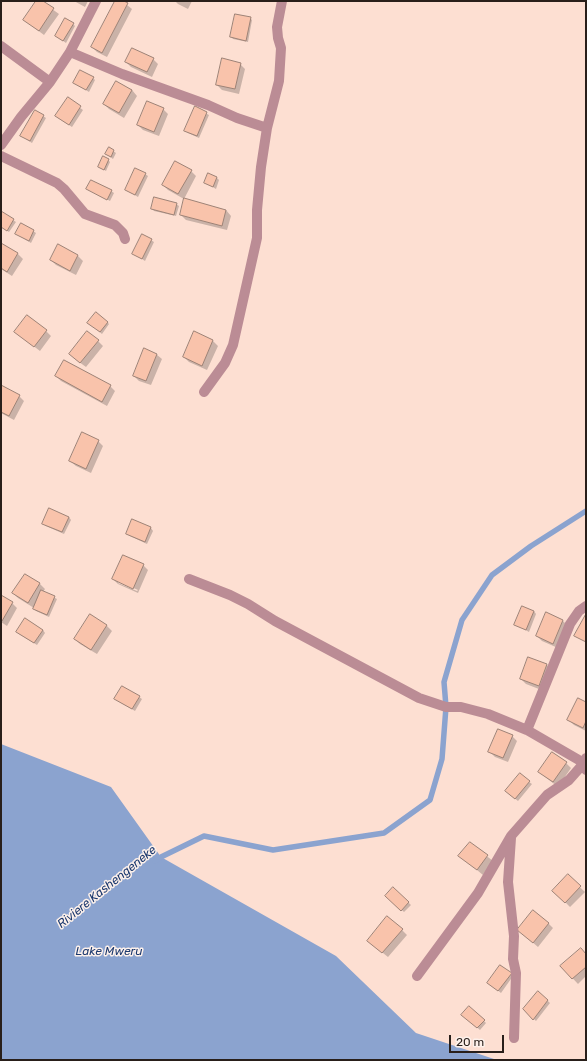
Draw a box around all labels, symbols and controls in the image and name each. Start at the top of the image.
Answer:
water label: Riviere Kashengeneke [55,843,159,931]
water label: Lake Mweru [76,945,142,959]
scale bar [451,1027,506,1053]
text: 20 m [456,1035,484,1049]

